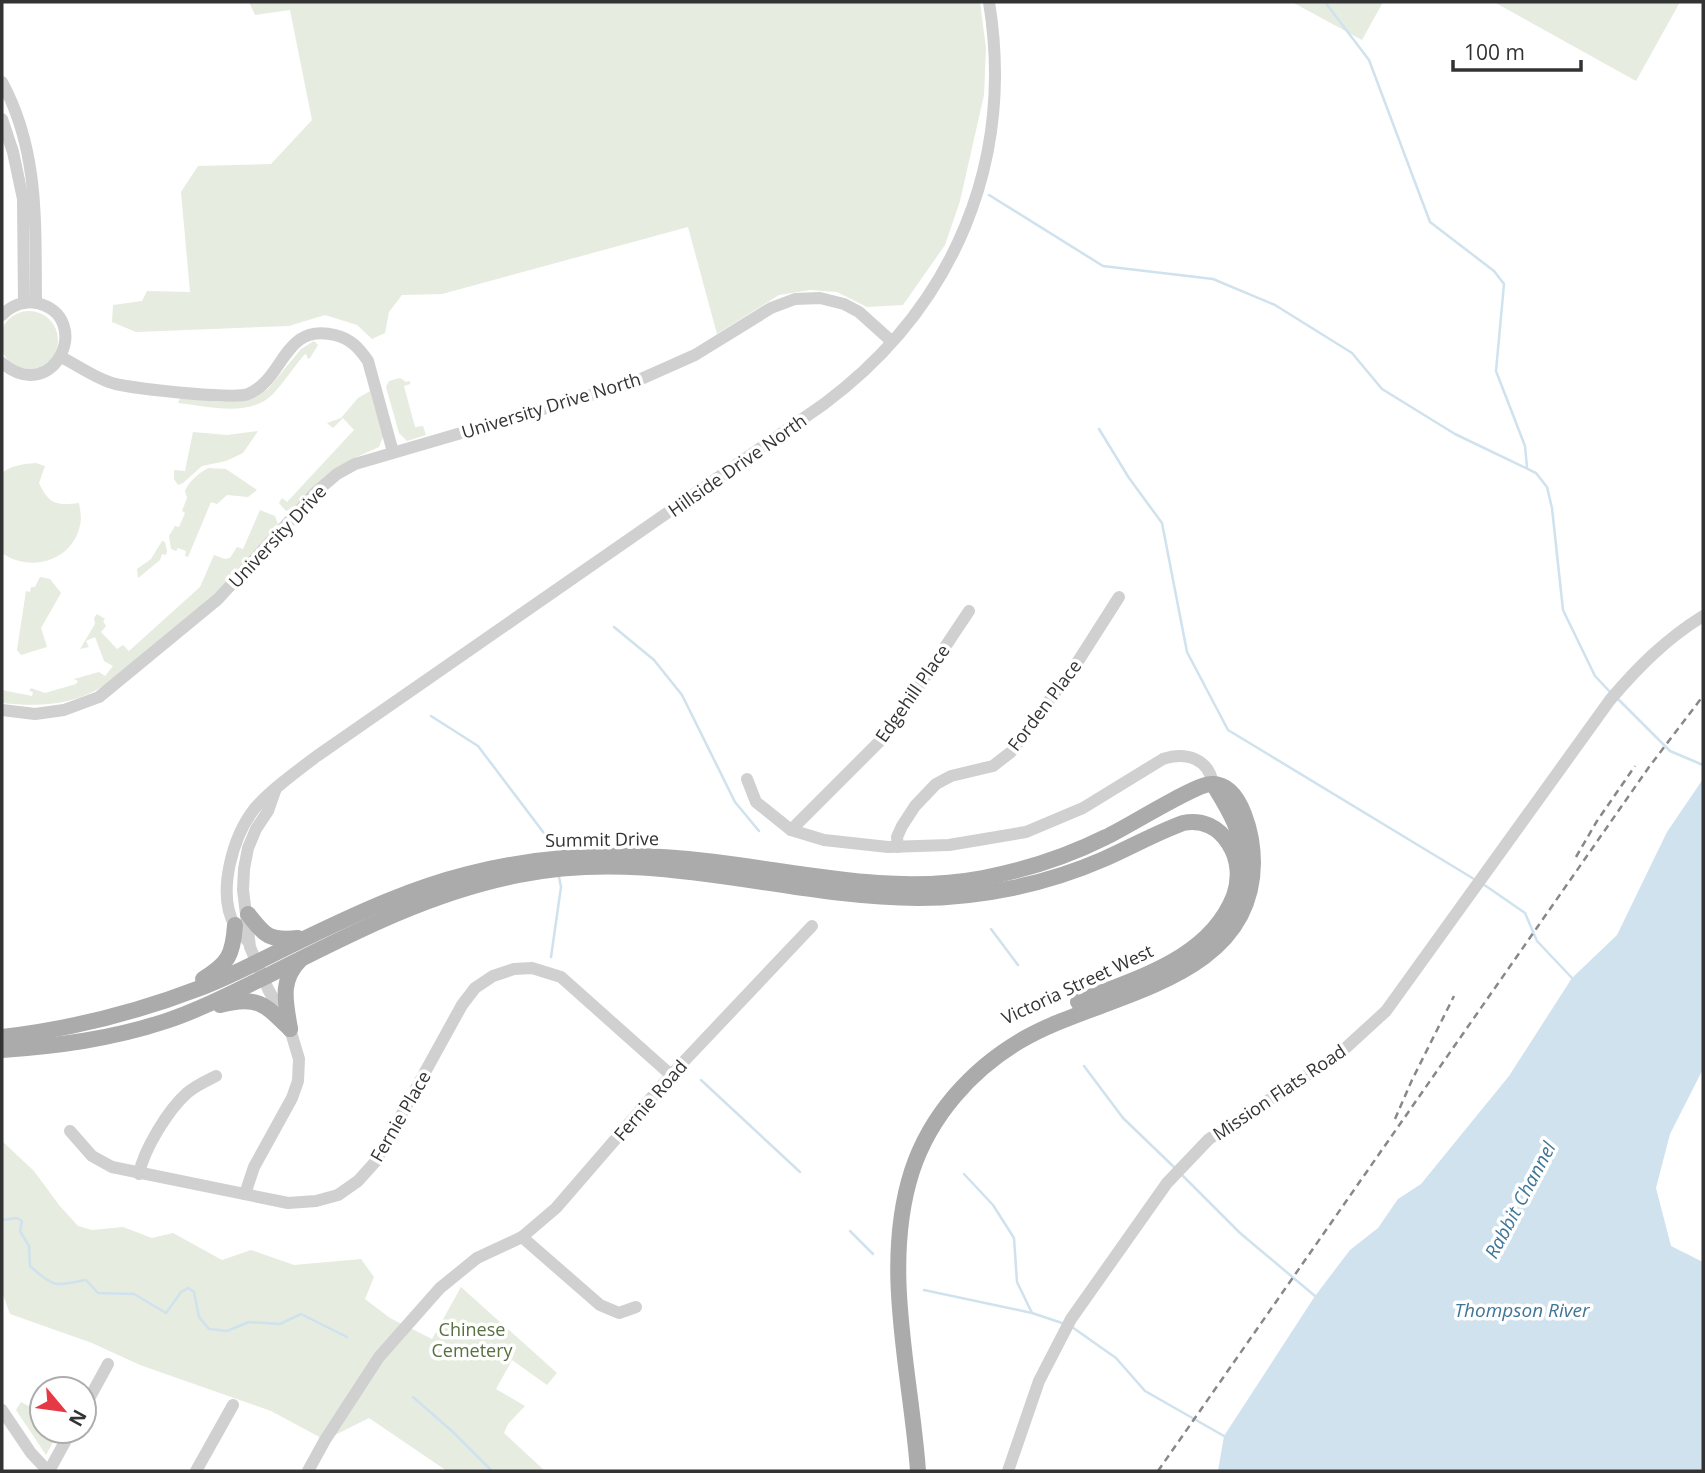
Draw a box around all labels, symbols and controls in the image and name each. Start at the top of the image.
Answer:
scale bar [1453,28,1581,72]
text: 100 m [1464,38,1525,66]
street label: University Drive North [458,366,644,444]
street label: Hillside Drive North [663,408,811,522]
street label: University Drive [223,479,331,593]
street label: Edgehill Place [869,639,955,747]
street label: Forden Place [1002,654,1086,756]
street label: Summit Drive [545,826,659,852]
street label: Victoria Street West [997,938,1157,1030]
street label: Mission Flats Road [1208,1039,1350,1145]
street label: Fernie Road [608,1054,692,1146]
street label: Fernie Place [364,1066,436,1166]
water label: Rabbit Channel [1478,1136,1562,1263]
water label: Thompson River [1455,1297,1591,1323]
park label: Chinese Cemetery [431,1317,514,1362]
north arrow [28,1375,98,1445]
text: N [63,1405,93,1431]

